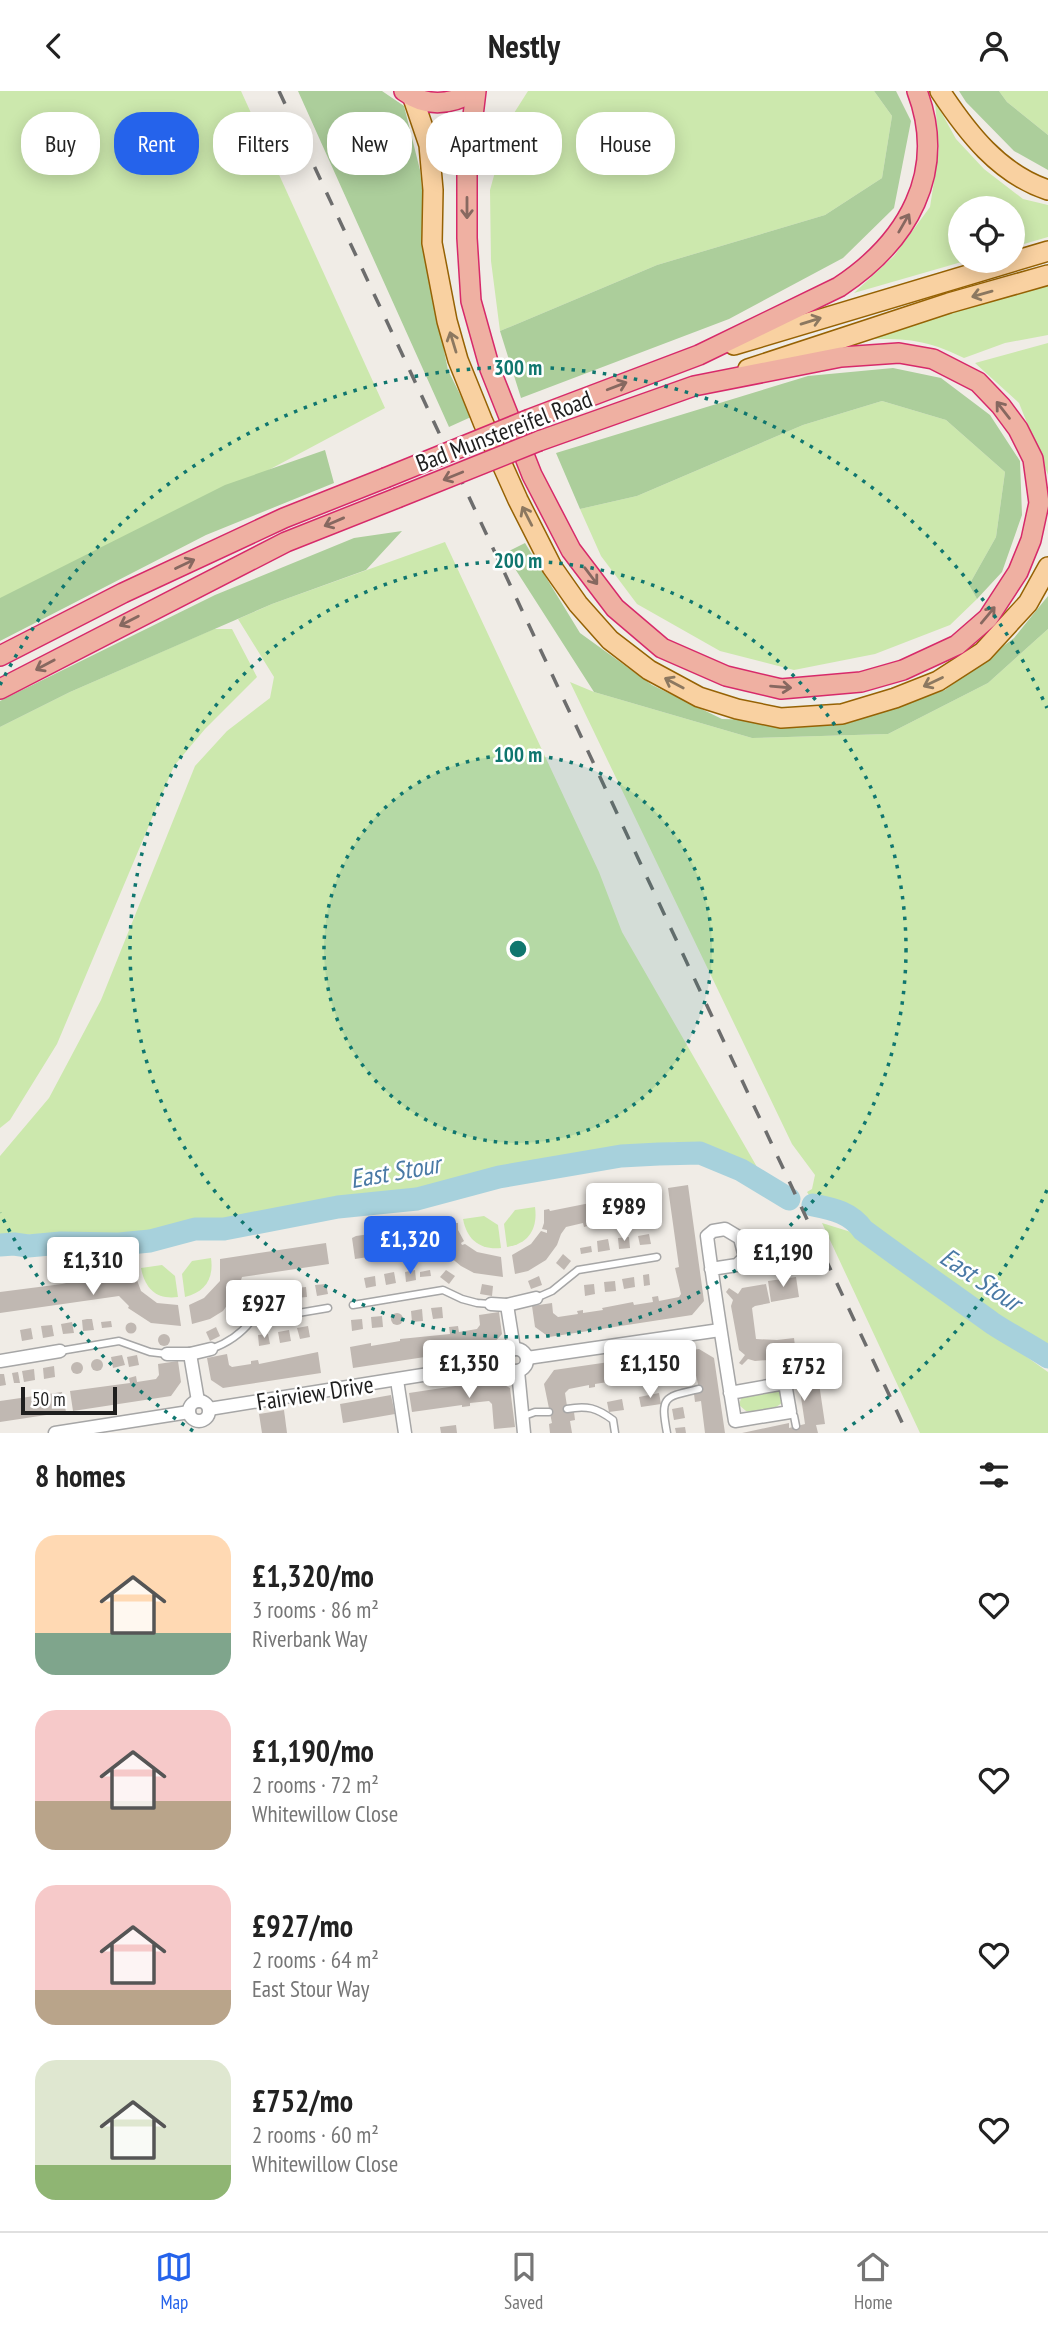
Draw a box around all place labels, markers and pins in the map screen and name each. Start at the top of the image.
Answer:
centre of rings [506,937,530,961]
pin: £989 [583,1183,665,1243]
pin: £1,320 [353,1217,467,1276]
pin: £1,190 [726,1229,840,1289]
pin: £1,310 [36,1237,150,1297]
pin: £927 [223,1281,305,1340]
pin: £1,350 [412,1341,526,1400]
pin: £1,150 [593,1341,707,1400]
pin: £752 [763,1343,845,1403]

